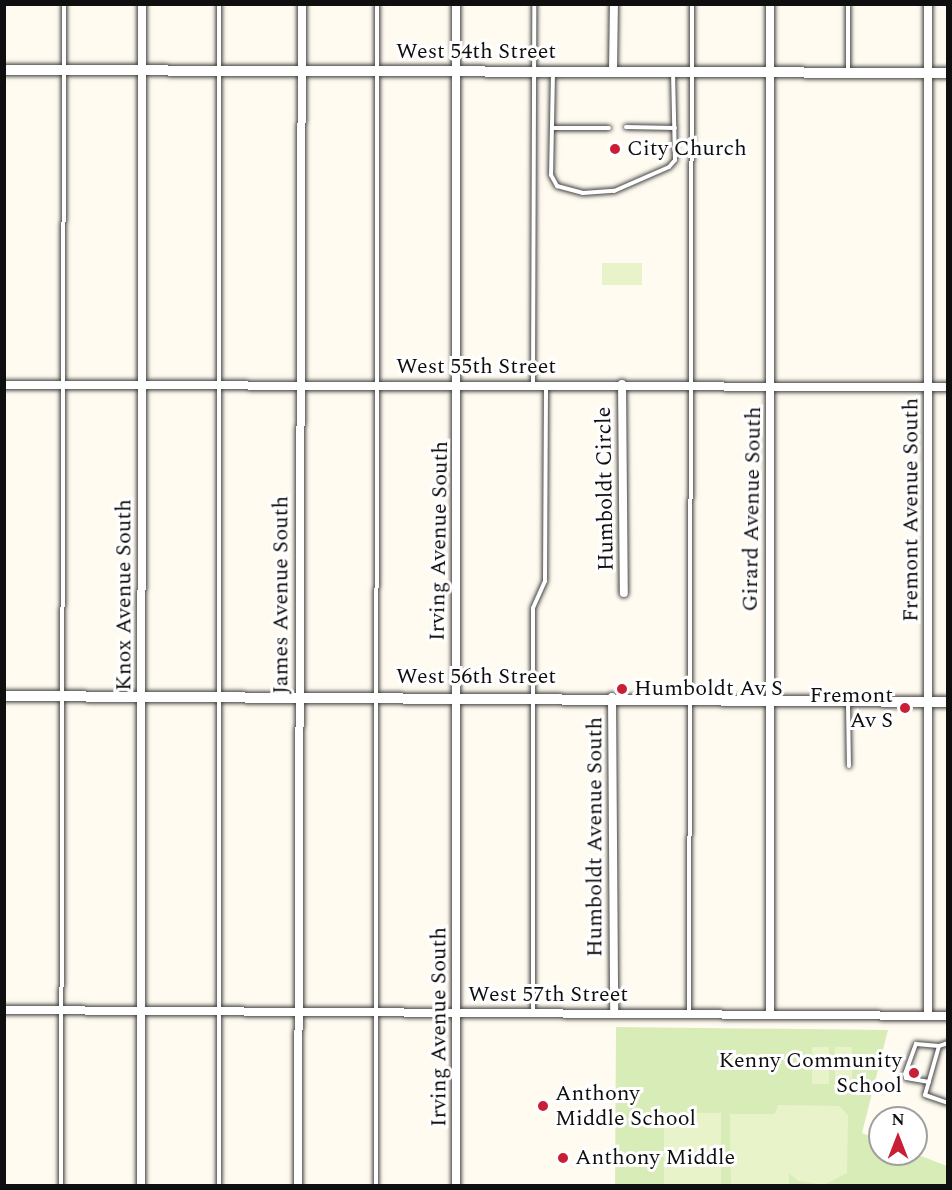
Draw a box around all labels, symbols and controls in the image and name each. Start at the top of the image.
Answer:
street label: West 54th Street [396,39,556,65]
place label: City Church [627,136,747,162]
marker: City Church [608,142,622,156]
street label: West 55th Street [396,354,556,380]
street label: Fremont Avenue South [898,398,924,622]
street label: Girard Avenue South [737,406,767,612]
street label: Humboldt Circle [590,407,620,571]
street label: Irving Avenue South [424,441,454,641]
street label: James Avenue South [268,496,294,694]
street label: Knox Avenue South [111,499,137,691]
street label: West 56th Street [396,664,556,690]
place label: Humboldt Av S [634,676,783,702]
marker: Humboldt Av S [615,682,629,696]
place label: Fremont Av S [809,682,893,734]
marker: Fremont Av S [898,701,912,715]
street label: Humboldt Avenue South [582,717,608,957]
street label: Irving Avenue South [426,927,452,1127]
street label: West 57th Street [468,982,628,1008]
place label: Kenny Community School [719,1047,902,1098]
marker: Kenny Community School [907,1066,921,1080]
place label: Anthony Middle School [555,1080,696,1132]
marker: Anthony Middle School [536,1099,550,1113]
north arrow [868,1106,928,1166]
text: N [891,1108,905,1132]
place label: Anthony Middle [575,1145,735,1171]
marker: Anthony Middle [556,1151,570,1165]

